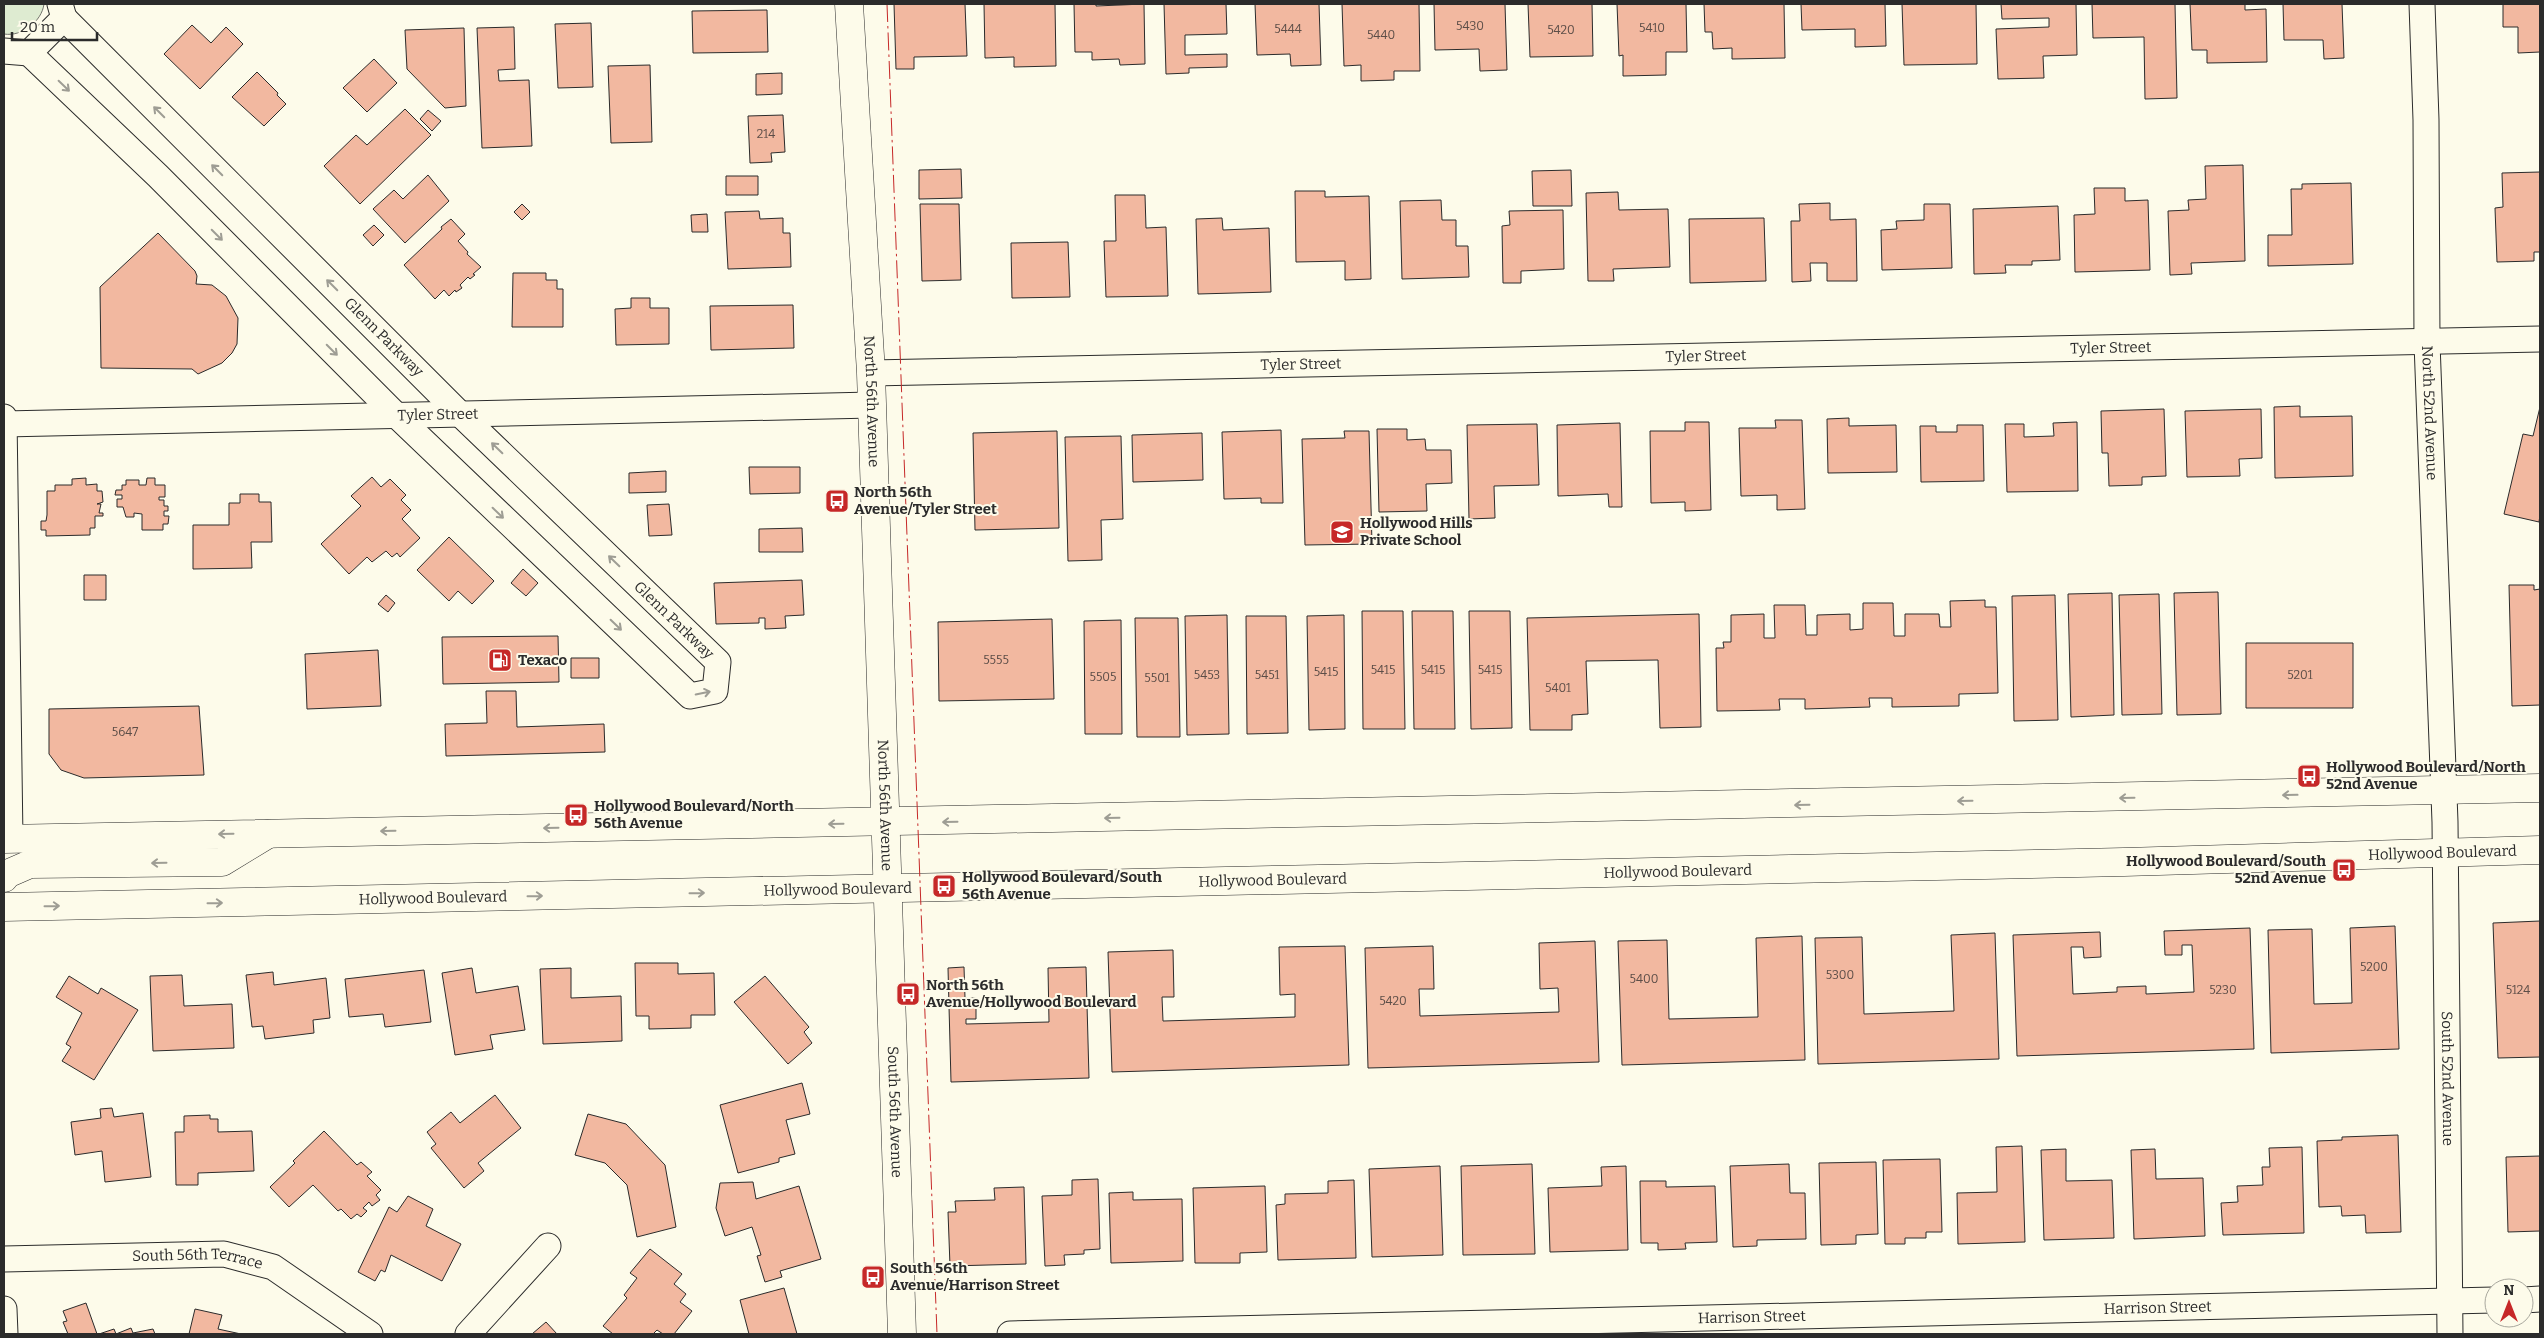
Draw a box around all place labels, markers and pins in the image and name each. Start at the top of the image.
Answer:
place label: North 56th Avenue/Tyler Street [854,483,997,518]
bus stop icon: North 56th Avenue/Tyler Street [824,488,850,514]
place label: Hollywood Hills Private School [1360,514,1473,549]
school or university icon: Hollywood Hills Private School [1329,519,1355,545]
fuel station icon: Texaco [487,647,513,673]
place label: Texaco [518,651,568,669]
place label: Hollywood Boulevard/North 52nd Avenue [2326,758,2526,793]
bus stop icon: Hollywood Boulevard/North 52nd Avenue [2296,763,2322,789]
place label: Hollywood Boulevard/North 56th Avenue [594,797,794,832]
bus stop icon: Hollywood Boulevard/North 56th Avenue [563,802,589,828]
place label: Hollywood Boulevard/South 52nd Avenue [2126,852,2326,887]
bus stop icon: Hollywood Boulevard/South 52nd Avenue [2331,857,2357,883]
place label: Hollywood Boulevard/South 56th Avenue [962,868,1162,903]
bus stop icon: Hollywood Boulevard/South 56th Avenue [931,873,957,899]
place label: North 56th Avenue/Hollywood Boulevard [926,976,1137,1011]
bus stop icon: North 56th Avenue/Hollywood Boulevard [895,981,921,1007]
place label: South 56th Avenue/Harrison Street [890,1259,1060,1294]
bus stop icon: South 56th Avenue/Harrison Street [860,1264,886,1290]

